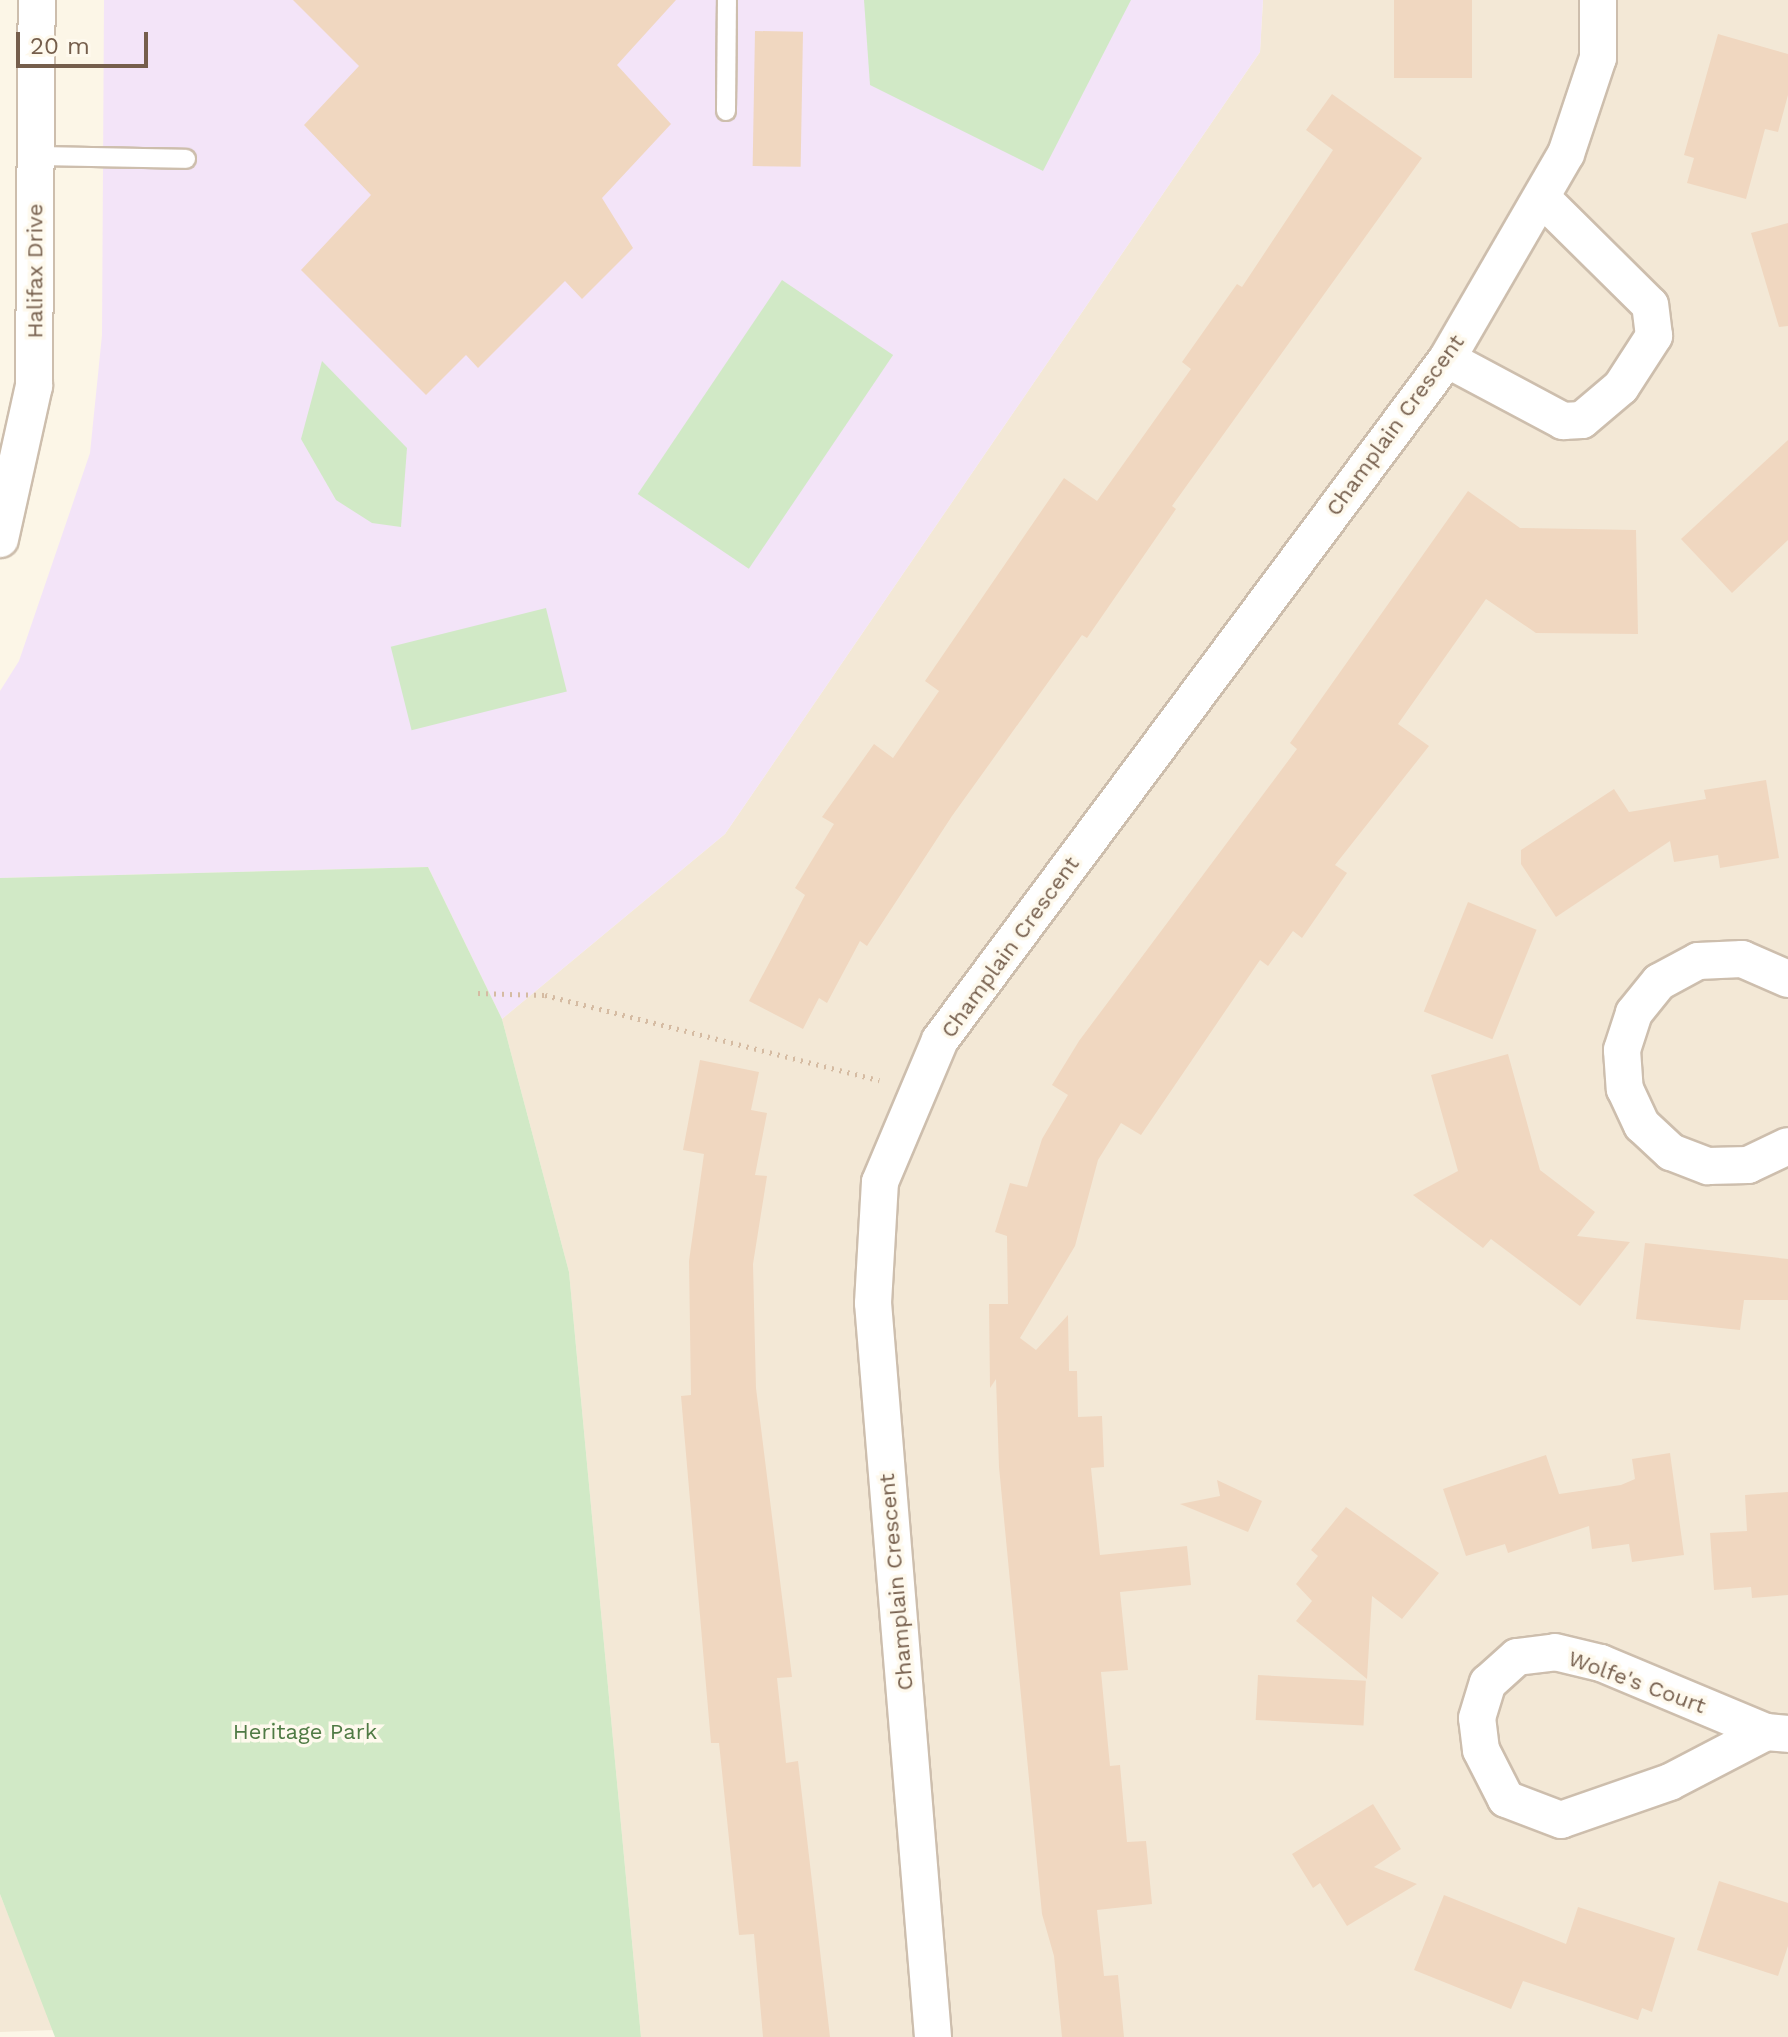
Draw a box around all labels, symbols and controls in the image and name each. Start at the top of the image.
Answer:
scale bar [20,16,152,66]
text: 20 m [30,32,90,60]
street label: Halifax Drive [22,203,48,339]
street label: Champlain Crescent [1320,329,1470,521]
street label: Champlain Crescent [935,851,1085,1043]
street label: Champlain Crescent [873,1472,919,1692]
street label: Wolfe's Court [1565,1645,1709,1719]
park label: Heritage Park [233,1719,377,1745]

